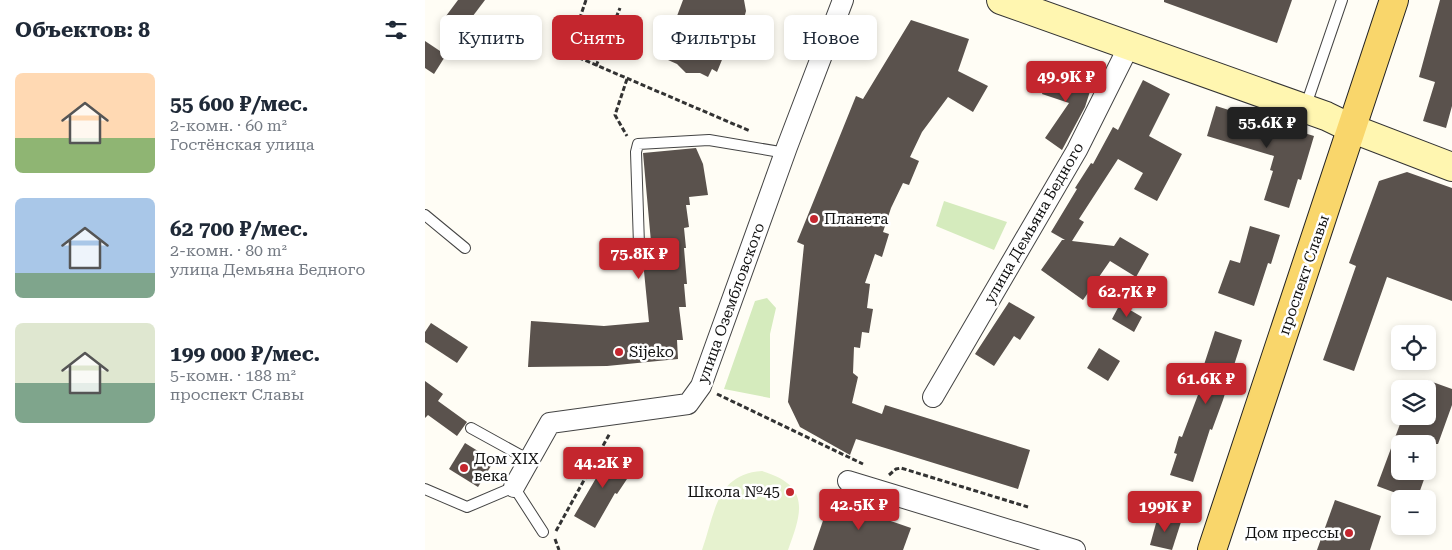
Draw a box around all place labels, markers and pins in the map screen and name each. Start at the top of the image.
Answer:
pin: 49.9K ₽ [1020,61,1112,103]
pin: 55.6K ₽ [1221,106,1313,149]
place label: Планета [824,210,889,228]
marker: Планета [808,213,820,225]
pin: 75.8K ₽ [593,238,685,280]
pin: 62.7K ₽ [1081,276,1173,318]
place label: Sijeko [629,343,674,361]
marker: Sijeko [613,346,625,358]
pin: 61.6K ₽ [1160,362,1252,405]
pin: 44.2K ₽ [557,446,649,489]
place label: Дом XIX века [474,450,539,485]
marker: Дом XIX века [458,462,470,474]
place label: Школа №45 [687,483,780,501]
marker: Школа №45 [784,486,796,498]
pin: 42.5K ₽ [813,488,905,531]
pin: 199K ₽ [1124,490,1206,533]
place label: Дом прессы [1245,524,1339,542]
marker: Дом прессы [1343,527,1355,539]

